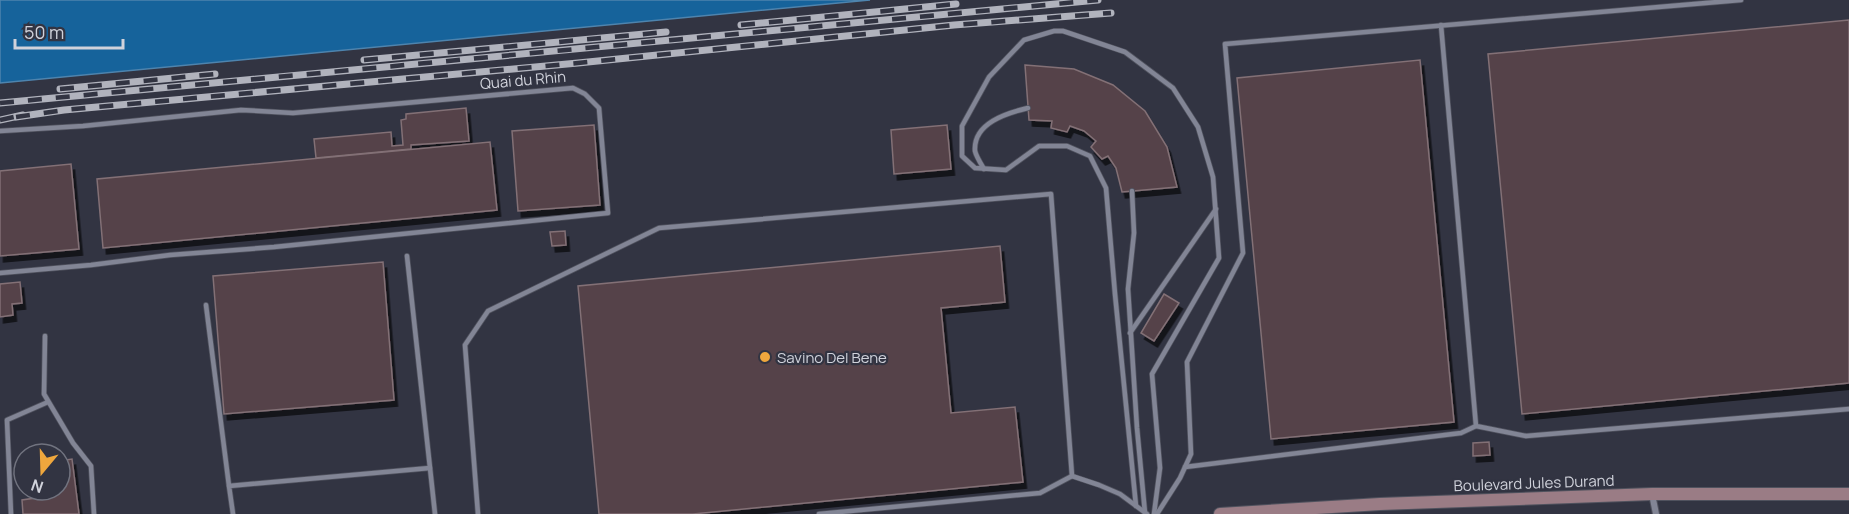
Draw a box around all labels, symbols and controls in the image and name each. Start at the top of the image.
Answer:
scale bar [15,12,123,50]
text: 50 m [24,20,64,44]
street label: Quai du Rhin [479,66,567,94]
place label: Savino Del Bene [777,347,887,368]
marker: Savino Del Bene [758,350,772,364]
north arrow [12,442,72,502]
street label: Boulevard Jules Durand [1453,470,1615,496]
text: N [28,474,46,498]

